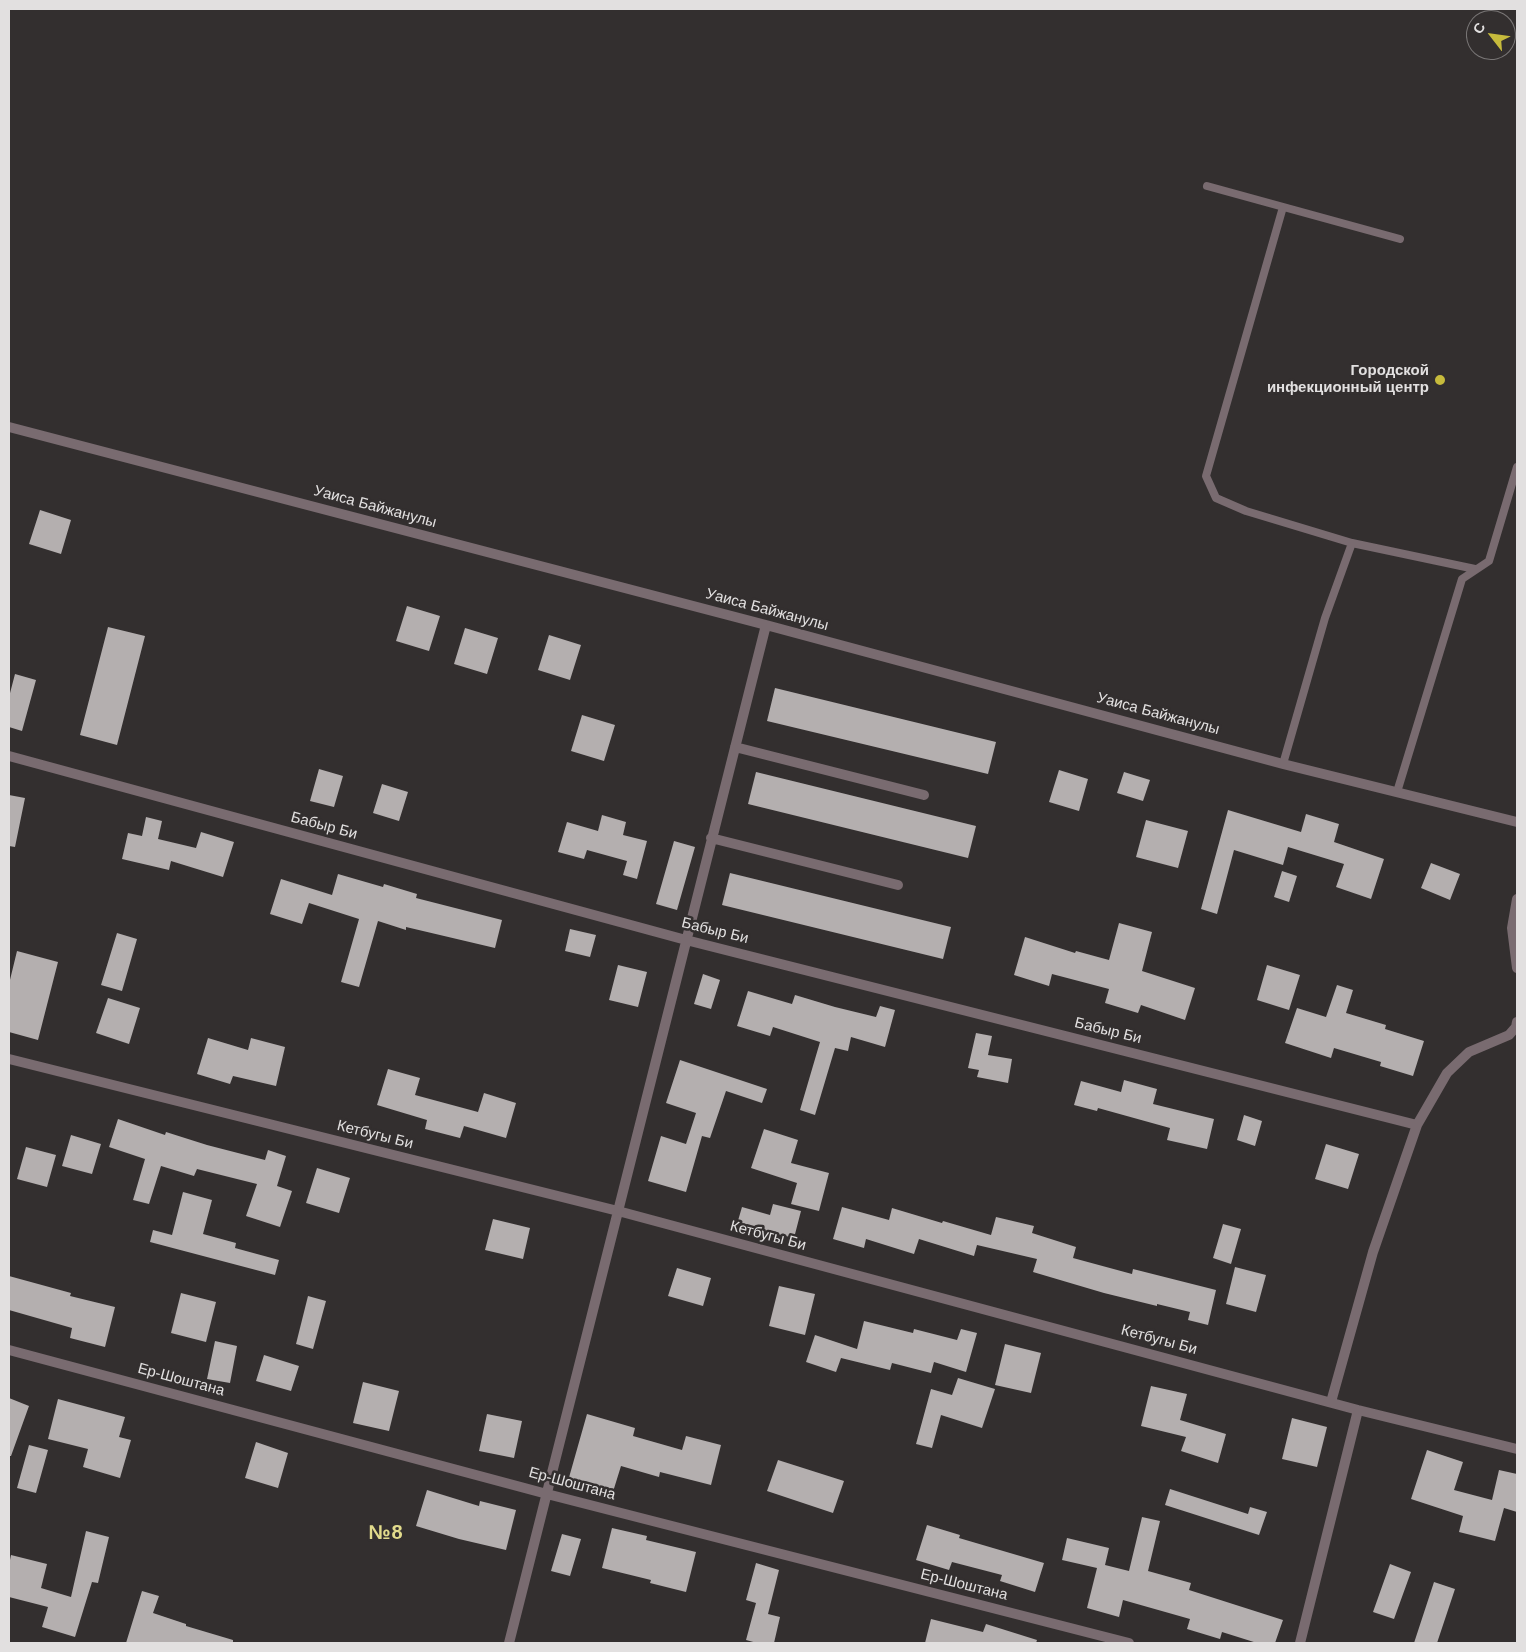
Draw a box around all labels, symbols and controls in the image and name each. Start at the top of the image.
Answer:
north arrow [1466,10,1516,60]
text: С [1469,20,1488,36]
place label: Городской инфекционный центр [1267,362,1429,397]
marker: Городской инфекционный центр [1433,373,1447,387]
street label: Уаиса Байжанулы [312,482,438,532]
street label: Уаиса Байжанулы [704,585,830,635]
street label: Уаиса Байжанулы [1095,689,1221,739]
street label: Бабыр Би [289,808,359,844]
street label: Бабыр Би [680,914,750,948]
street label: Бабыр Би [1073,1014,1143,1048]
street label: Кетбугы Би [335,1117,415,1153]
street label: Кетбугы Би [728,1217,808,1255]
street label: Кетбугы Би [1119,1321,1199,1359]
street label: Ер-Шоштана [136,1360,226,1400]
street label: Ер-Шоштана [527,1464,617,1504]
district label: №8 [368,1521,404,1545]
street label: Ер-Шоштана [919,1565,1009,1605]

